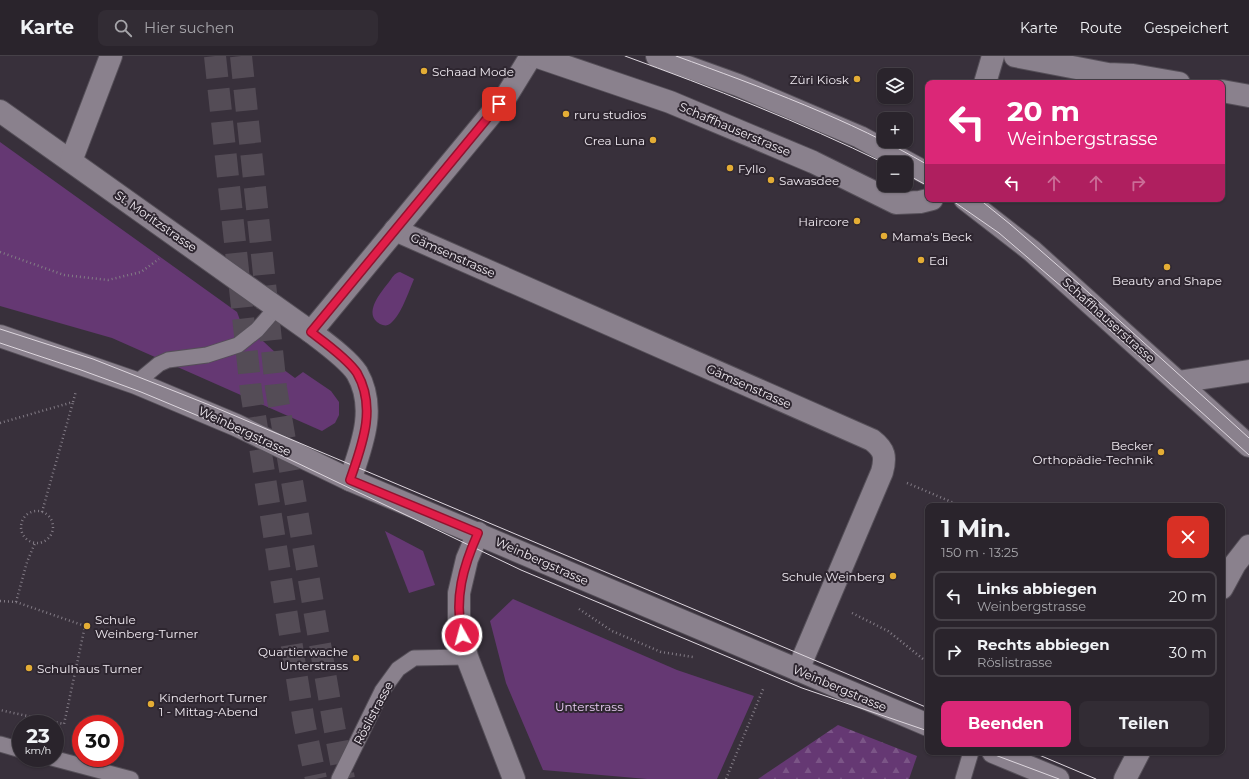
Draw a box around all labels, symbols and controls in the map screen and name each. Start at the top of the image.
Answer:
search box [98,10,378,46]
text: Karte [20,16,74,39]
icon: search [112,17,134,39]
text: Hier suchen [144,18,234,37]
text: Karte [1020,19,1058,37]
text: Route [1080,19,1122,37]
text: Gespeichert [1144,19,1229,37]
place label: Schaad Mode [432,64,514,79]
marker: Schaad Mode [419,66,429,76]
map controls [877,68,913,192]
button: layers [877,68,913,104]
place label: Züri Kiosk [790,72,850,87]
marker: Züri Kiosk [852,74,862,84]
pin [482,87,516,121]
icon: arrive [488,93,510,115]
text: 20 m [1007,94,1080,128]
icon: left [941,96,993,148]
street label: Schaffhauserstrasse [677,99,793,159]
place label: ruru studios [574,107,647,122]
marker: ruru studios [561,109,571,119]
button: + [877,112,913,148]
text: Weinbergstrasse [1007,128,1158,150]
place label: Crea Luna [584,133,645,148]
marker: Crea Luna [648,135,658,145]
button: − [877,156,913,192]
place label: Fyllo [738,161,766,176]
marker: Fyllo [725,163,735,173]
icon: left [1001,172,1023,194]
icon: ahead [1043,172,1065,194]
icon: ahead [1085,172,1107,194]
icon: right [1127,172,1149,194]
place label: Sawasdee [779,173,839,188]
marker: Sawasdee [766,175,776,185]
street label: St. Moritzstrasse [112,187,200,255]
place label: Haircore [798,214,849,229]
marker: Haircore [852,216,862,226]
place label: Mama's Beck [892,229,973,244]
street label: Gämsenstrasse [408,230,498,280]
marker: Mama's Beck [879,231,889,241]
place label: Edi [929,253,948,268]
marker: Edi [916,255,926,265]
marker: Beauty and Shape [1162,262,1172,272]
place label: Beauty and Shape [1112,273,1222,288]
street label: Schaffhauserstrasse [1060,274,1158,366]
street label: Gämsenstrasse [704,361,794,411]
street label: Weinbergstrasse [196,403,294,459]
place label: Becker Orthopädie-Technik [1033,438,1154,467]
marker: Becker Orthopädie-Technik [1156,447,1166,457]
text: 1 Min. [941,514,1010,543]
button: close [1167,516,1209,558]
street label: Weinbergstrasse [493,534,591,588]
text: 150 m · 13:25 [941,544,1018,560]
place label: Schule Weinberg [782,569,885,584]
marker: Schule Weinberg [888,571,898,581]
text: Links abbiegen [977,579,1097,598]
icon: left [943,585,965,607]
text: 20 m [1169,587,1207,606]
text: Weinbergstrasse [977,598,1086,614]
place label: Schule Weinberg-Turner [95,612,199,641]
position arrow [441,614,483,656]
marker: Schule Weinberg-Turner [82,621,92,631]
text: Rechts abbiegen [977,635,1110,654]
icon: right [943,641,965,663]
text: 30 m [1169,643,1207,662]
place label: Quartierwache Unterstrass [258,644,348,673]
marker: Quartierwache Unterstrass [351,653,361,663]
text: Röslistrasse [977,654,1052,670]
place label: Schulhaus Turner [37,661,143,676]
street label: Weinbergstrasse [791,661,889,715]
marker: Schulhaus Turner [24,663,34,673]
street label: Röslistrasse [350,679,396,747]
place label: Kinderhort Turner 1 - Mittag-Abend [159,690,267,719]
marker: Kinderhort Turner 1 - Mittag-Abend [146,699,156,709]
park label: Unterstrass [555,699,623,714]
button: Beenden [941,701,1071,747]
button: Teilen [1079,701,1209,747]
speed limit sign: 30 [72,715,124,767]
text: 23 [26,724,50,748]
text: km/h [25,744,51,757]

